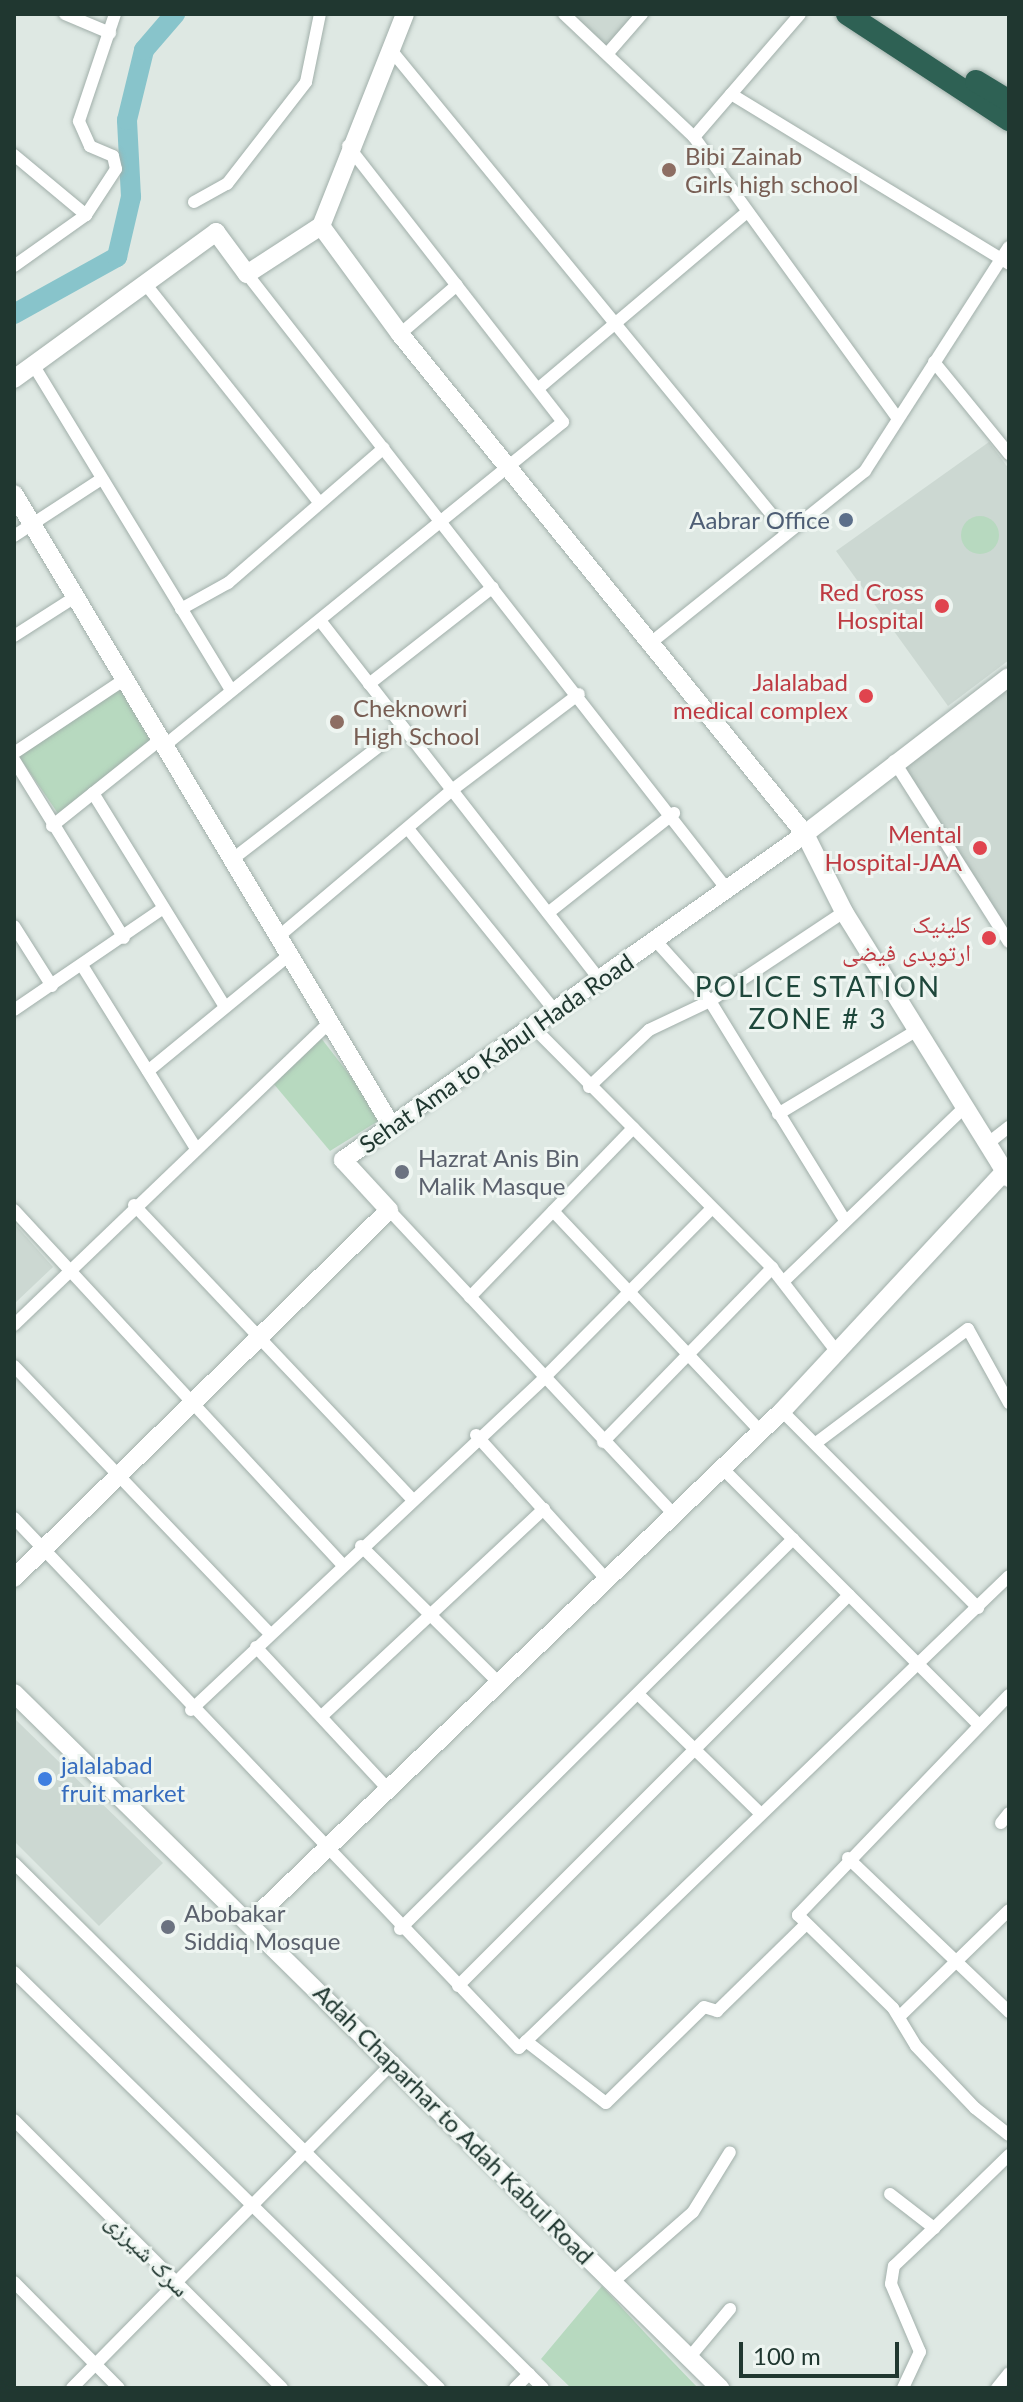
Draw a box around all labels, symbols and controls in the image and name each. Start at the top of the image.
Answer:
place label: Bibi Zainab Girls high school [685,142,858,198]
marker: Bibi Zainab Girls high school [660,161,678,179]
place label: Aabrar Office [689,506,830,534]
marker: Aabrar Office [837,511,855,529]
place label: Red Cross Hospital [819,578,924,634]
marker: Red Cross Hospital [931,595,953,617]
place label: Jalalabad medical complex [673,668,848,724]
marker: Jalalabad medical complex [855,685,877,707]
place label: Cheknowri High School [353,694,480,750]
marker: Cheknowri High School [328,713,346,731]
place label: Mental Hospital-JAA [825,820,962,876]
marker: Mental Hospital-JAA [969,837,991,859]
place label: کلینیک ارتوپدی فیضی [842,910,971,966]
marker: کلینیک ارتوپدی فیضی [978,927,1000,949]
street label: Sehat Ama to Kabul Hada Road [353,947,639,1159]
district label: POLICE STATION ZONE # 3 [695,969,941,1035]
place label: Hazrat Anis Bin Malik Masque [418,1144,580,1200]
marker: Hazrat Anis Bin Malik Masque [393,1163,411,1181]
place label: jalalabad fruit market [61,1751,185,1807]
marker: jalalabad fruit market [36,1770,54,1788]
place label: Abobakar Siddiq Mosque [184,1899,340,1955]
marker: Abobakar Siddiq Mosque [159,1918,177,1936]
street label: Adah Chaparhar to Adah Kabul Road [308,1978,600,2270]
street label: سرک شیرزی [100,2206,196,2302]
scale bar [743,2326,903,2376]
text: 100 m [753,2341,821,2370]

